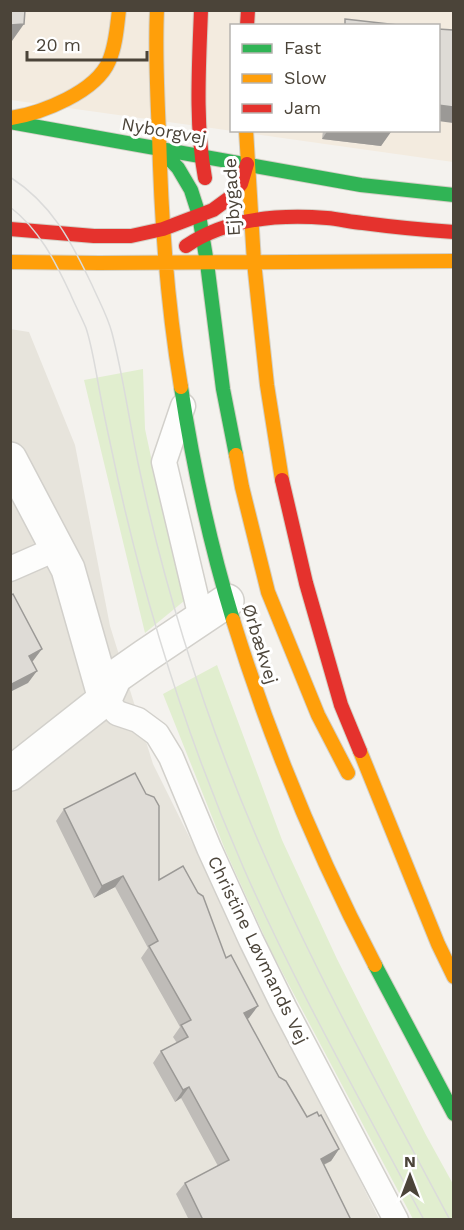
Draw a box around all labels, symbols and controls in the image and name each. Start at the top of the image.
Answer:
scale bar [27,24,147,62]
legend [230,24,440,132]
text: 20 m [36,34,81,55]
text: Fast [284,37,322,58]
text: Slow [284,67,327,88]
text: Jam [284,97,321,118]
street label: Nyborgvej [120,113,208,148]
street label: Ejbygade [219,158,244,237]
street label: Ørbækvej [238,601,283,687]
street label: Christine Løvmands Vej [204,852,313,1047]
north arrow [380,1146,440,1206]
text: N [404,1152,416,1171]

